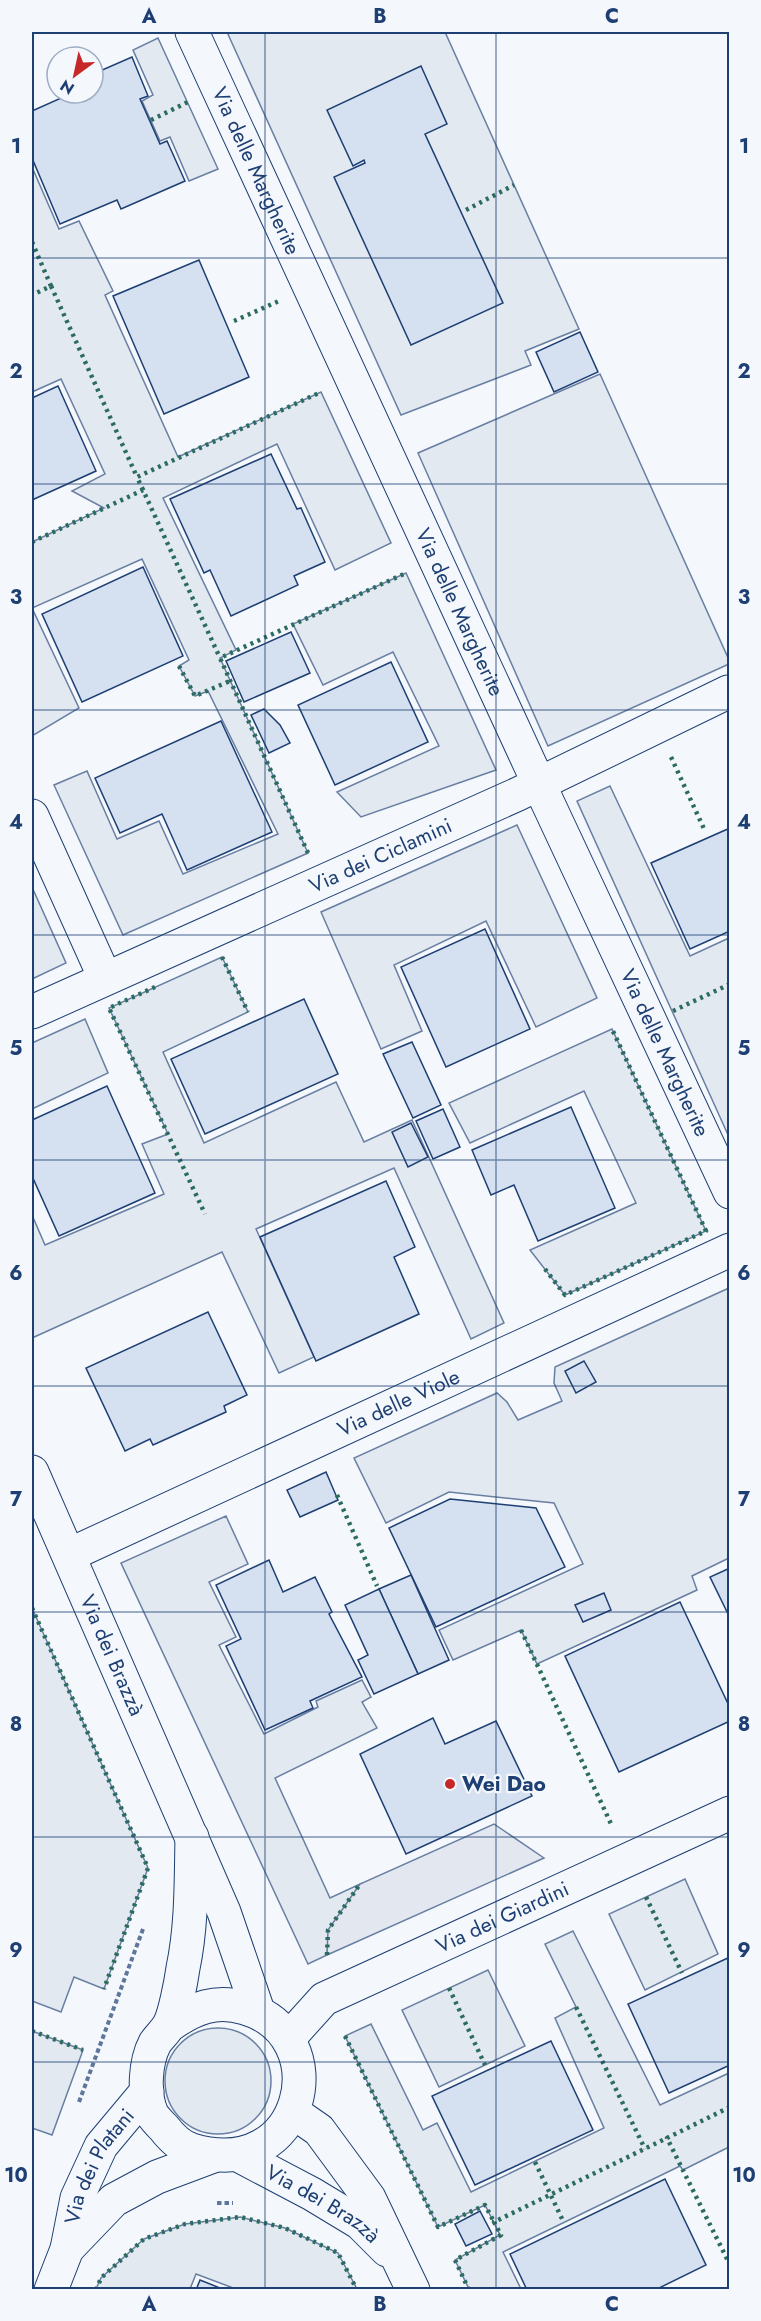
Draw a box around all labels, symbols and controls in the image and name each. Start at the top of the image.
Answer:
text: A [141,2,157,31]
text: B [373,2,387,31]
text: C [605,2,619,31]
north arrow [45,45,105,105]
text: N [56,74,79,100]
street label: Via delle Margherite [204,82,308,260]
text: 1 [11,132,21,161]
text: 1 [739,132,749,161]
text: 2 [9,357,23,386]
text: 2 [737,357,751,386]
street label: Via delle Margherite [408,523,512,701]
text: 3 [10,583,22,612]
text: 3 [738,583,750,612]
text: 4 [9,808,23,837]
text: 4 [737,808,751,837]
street label: Via dei Ciclamini [304,811,457,901]
street label: Via delle Margherite [613,964,717,1142]
text: 5 [10,1034,23,1063]
text: 5 [738,1034,751,1063]
text: 6 [9,1259,23,1288]
text: 6 [737,1259,751,1288]
street label: Via delle Viole [332,1362,465,1444]
text: 7 [10,1485,23,1514]
text: 7 [738,1485,751,1514]
street label: Via dei Brazzà [72,1590,152,1721]
text: 8 [10,1710,22,1739]
text: 8 [738,1710,750,1739]
place label: Wei Dao [462,1769,546,1799]
marker: Wei Dao [443,1777,457,1791]
street label: Via dei Giardini [431,1874,574,1961]
text: 9 [9,1936,23,1965]
text: 9 [737,1936,751,1965]
street label: Via dei Platani [57,2102,141,2227]
street label: Via dei Brazzà [260,2157,387,2250]
text: 10 [4,2161,28,2190]
text: 10 [732,2161,756,2190]
text: A [141,2290,157,2319]
text: B [373,2290,387,2319]
text: C [605,2290,619,2319]

